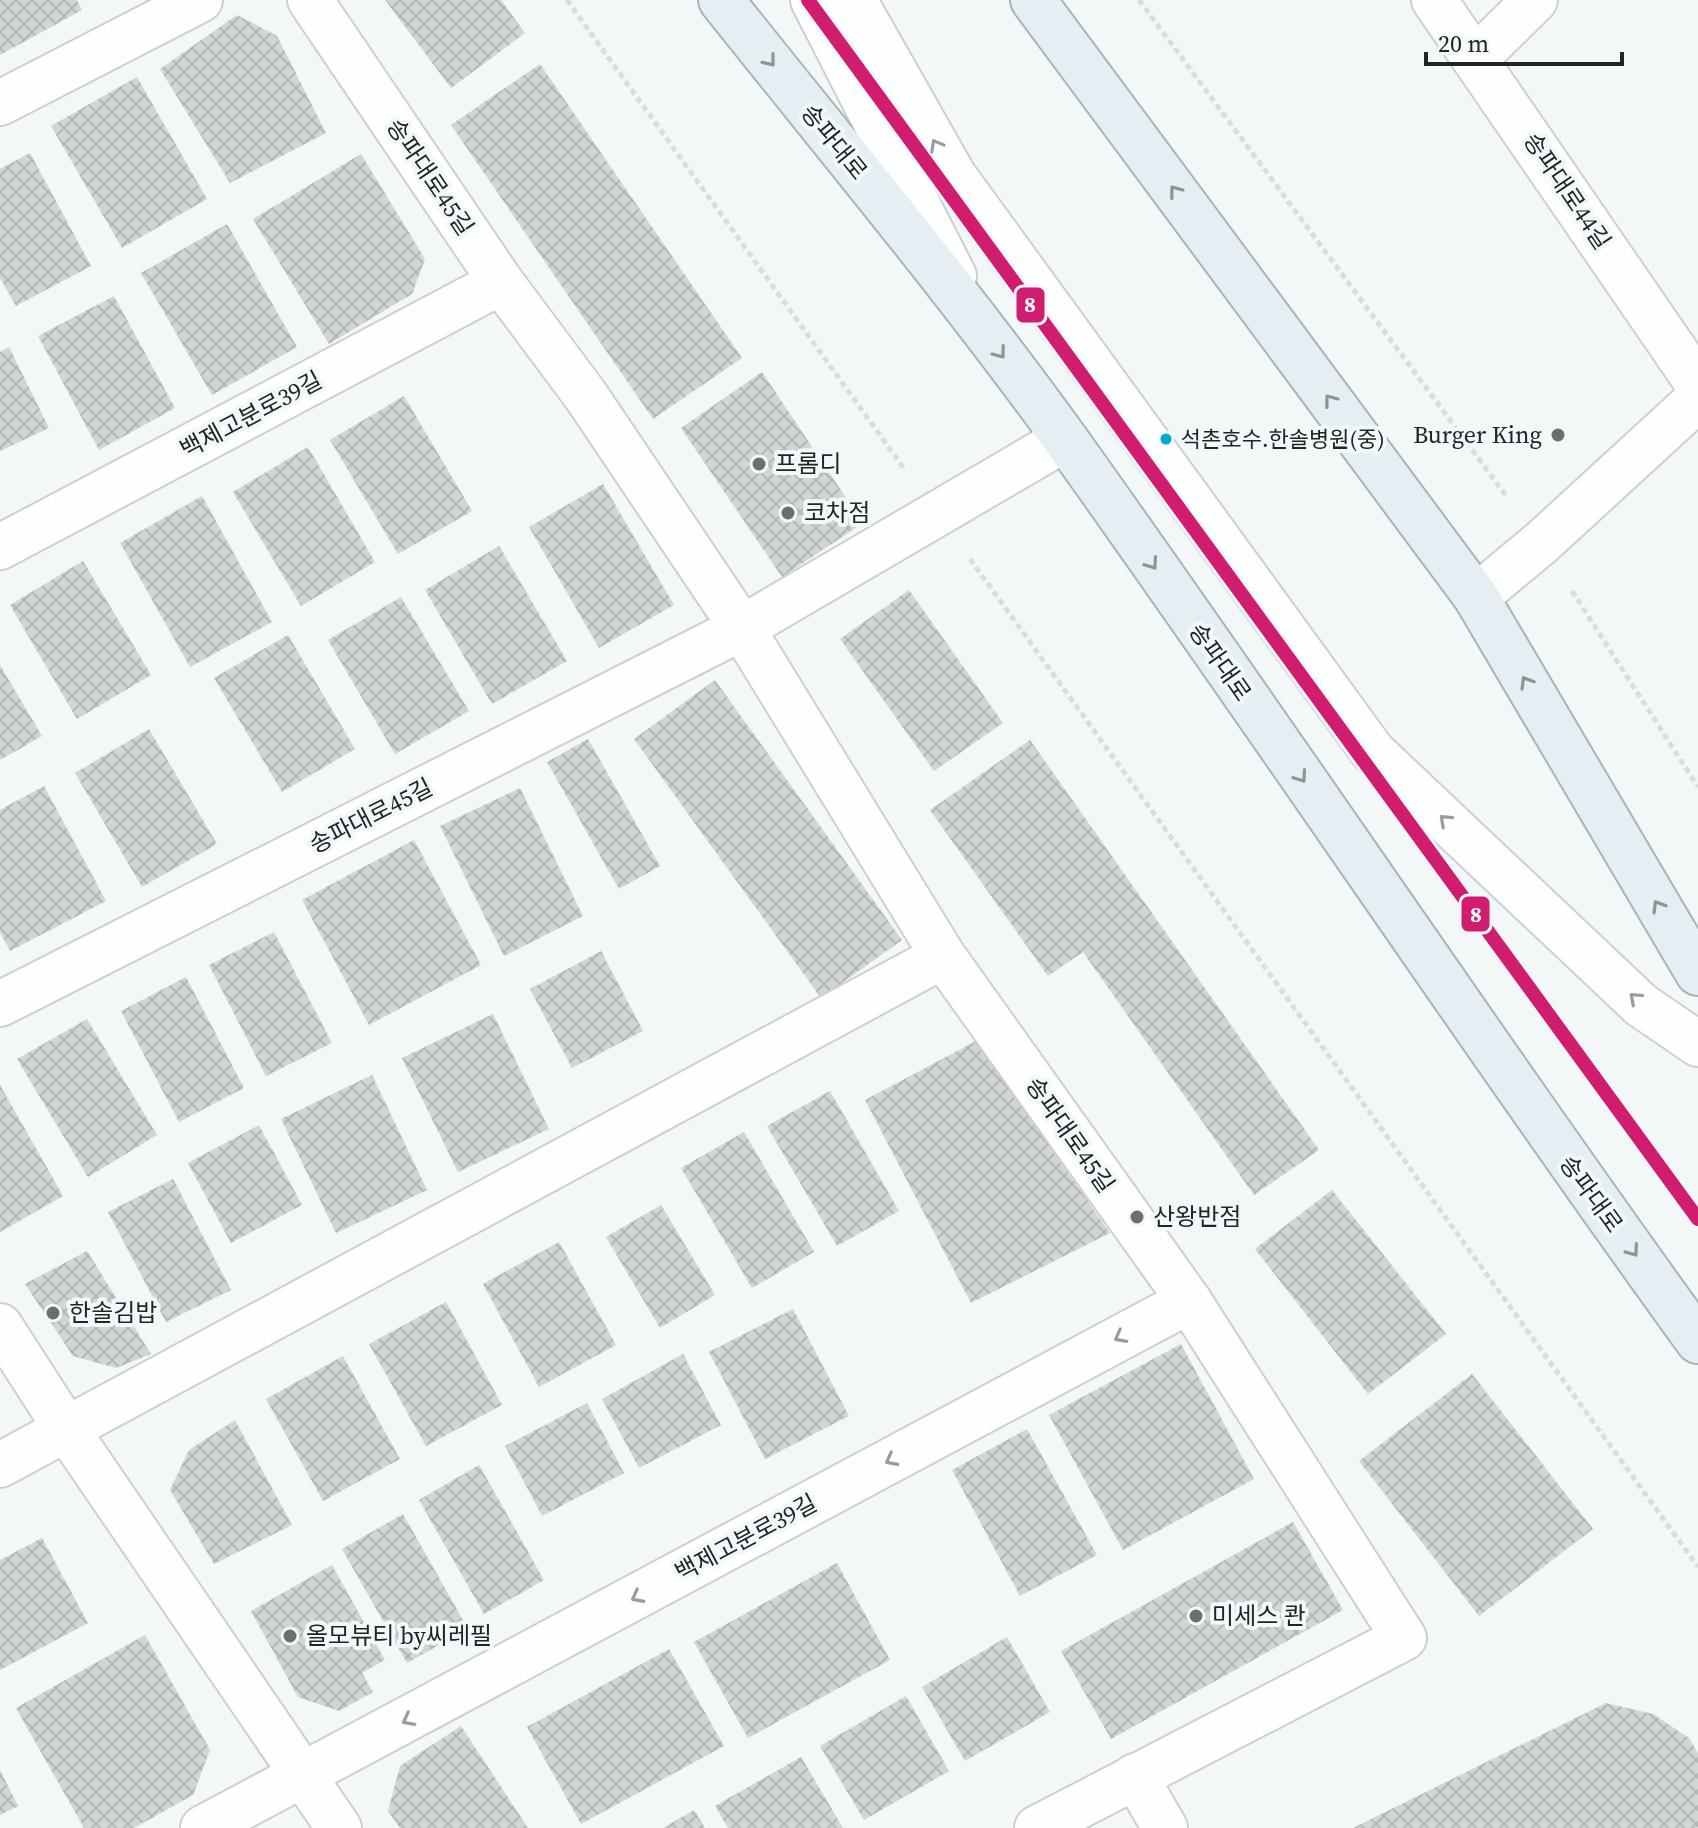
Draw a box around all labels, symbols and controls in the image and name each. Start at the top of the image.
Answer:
scale bar [1426,16,1622,66]
text: 20 m [1438,27,1489,60]
one-way arrow [760,52,774,67]
street label: 송파대로 [794,97,875,186]
street label: 송파대로45길 [379,112,482,242]
street label: 송파대로44길 [1516,126,1619,256]
one-way arrow [930,139,946,154]
one-way arrow [1170,186,1184,200]
line badge: 8 [1015,286,1046,324]
text: 8 [1024,289,1036,319]
one-way arrow [991,344,1005,359]
street label: 백제고분로39길 [174,363,328,466]
one-way arrow [1325,394,1339,409]
place label: Burger King [1413,418,1542,451]
place label: 석촌호수.한솔병원(중) [1181,424,1385,454]
marker: Burger King [1549,426,1567,444]
marker: 석촌호수.한솔병원(중) [1158,431,1174,447]
place label: 프롬디 [775,447,841,480]
marker: 프롬디 [750,455,768,473]
place label: 코차점 [804,496,870,529]
marker: 코차점 [779,504,797,522]
one-way arrow [1142,556,1157,570]
street label: 송파대로 [1182,616,1259,707]
one-way arrow [1520,676,1536,691]
one-way arrow [1291,769,1306,783]
street label: 송파대로45길 [303,770,438,861]
one-way arrow [1440,816,1455,830]
line badge: 8 [1460,895,1491,933]
text: 8 [1470,899,1482,929]
one-way arrow [1652,900,1668,915]
one-way arrow [1629,994,1644,1008]
street label: 송파대로45길 [1018,1070,1122,1199]
street label: 송파대로 [1552,1148,1631,1239]
place label: 산왕반점 [1153,1200,1241,1233]
marker: 산왕반점 [1128,1208,1146,1226]
one-way arrow [1623,1243,1638,1257]
place label: 한솔김밥 [69,1296,157,1329]
marker: 한솔김밥 [44,1304,62,1322]
one-way arrow [1114,1328,1128,1343]
one-way arrow [884,1451,899,1466]
street label: 백제고분로39길 [669,1486,823,1589]
one-way arrow [631,1587,645,1602]
place label: 미세스 콴 [1212,1599,1306,1632]
marker: 미세스 콴 [1187,1607,1205,1625]
place label: 올모뷰티 by씨레필 [306,1619,492,1652]
marker: 올모뷰티 by씨레필 [281,1627,299,1645]
one-way arrow [402,1710,416,1725]

